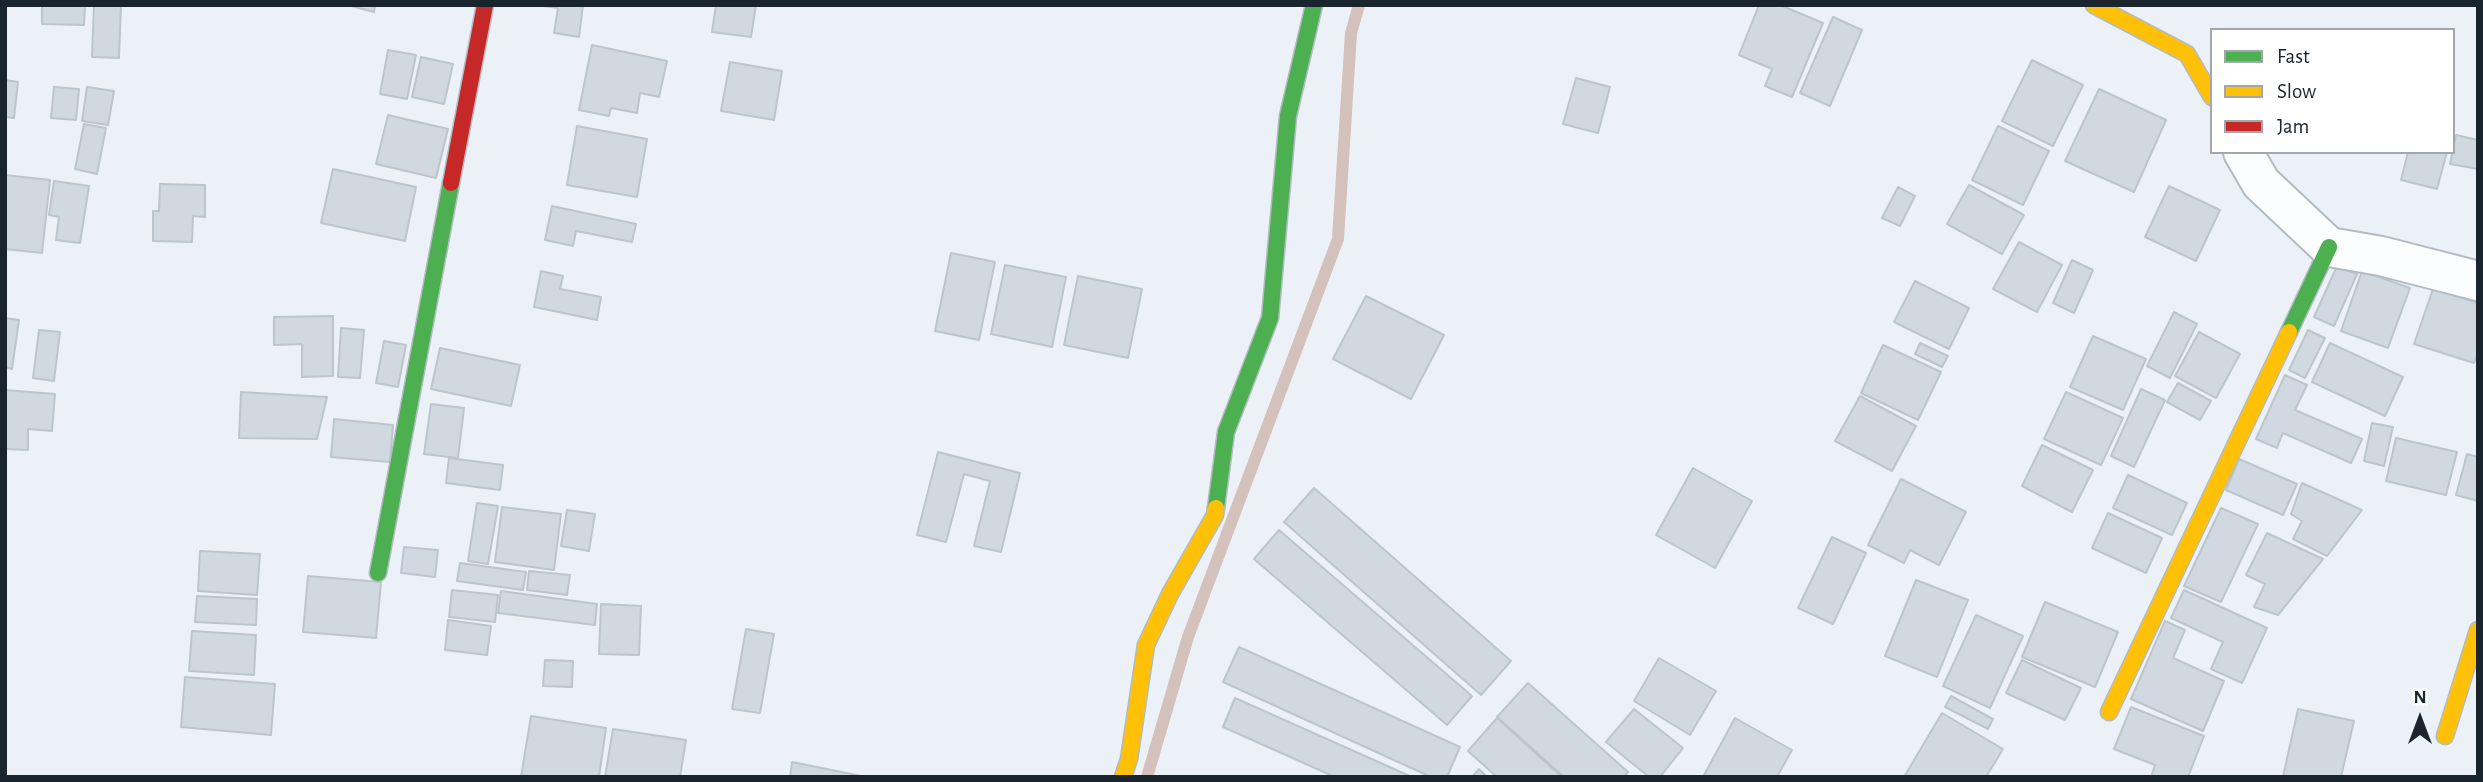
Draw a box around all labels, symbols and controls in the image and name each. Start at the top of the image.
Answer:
legend [2210,28,2455,154]
text: Fast [2277,46,2310,67]
text: Slow [2277,81,2316,102]
text: Jam [2277,116,2309,137]
north arrow [2385,684,2455,754]
text: N [2413,688,2427,707]

